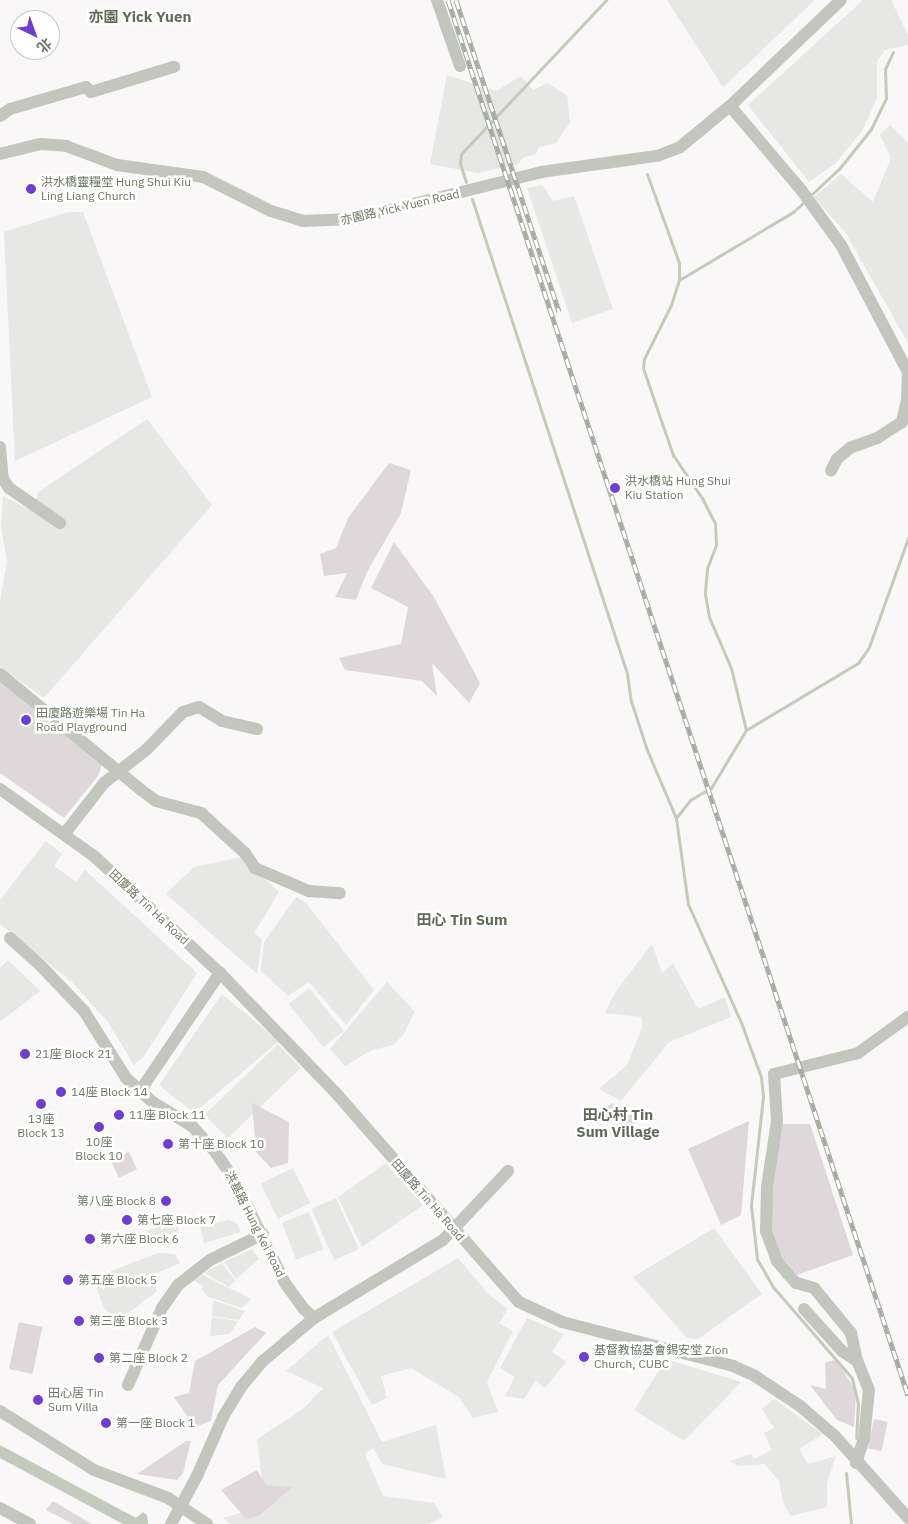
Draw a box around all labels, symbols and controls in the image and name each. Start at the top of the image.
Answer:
district label: 亦園 Yick Yuen [89,8,191,26]
north arrow [10,10,60,60]
text: 北 [33,34,56,57]
place label: 洪水橋靈糧堂 Hung Shui Kiu Ling Liang Church [41,175,191,203]
marker: 洪水橋靈糧堂 Hung Shui Kiu Ling Liang Church [25,183,37,195]
street label: 亦園路 Yick Yuen Road [339,186,461,228]
place label: 洪水橋站 Hung Shui Kiu Station [625,474,731,502]
marker: 洪水橋站 Hung Shui Kiu Station [609,482,621,494]
place label: 田廈路遊樂場 Tin Ha Road Playground [36,706,145,734]
marker: 田廈路遊樂場 Tin Ha Road Playground [20,714,32,726]
street label: 田廈路 Tin Ha Road [106,866,192,948]
district label: 田心 Tin Sum [417,911,507,929]
place label: 21座 Block 21 [35,1047,112,1061]
marker: 21座 Block 21 [19,1048,31,1060]
place label: 14座 Block 14 [71,1085,148,1099]
marker: 14座 Block 14 [55,1086,67,1098]
marker: 13座 Block 13 [35,1098,47,1110]
district label: 田心村 Tin Sum Village [576,1105,660,1140]
place label: 11座 Block 11 [129,1108,206,1122]
marker: 11座 Block 11 [113,1109,125,1121]
place label: 13座 Block 13 [17,1112,65,1140]
marker: 10座 Block 10 [93,1121,105,1133]
place label: 10座 Block 10 [75,1135,123,1163]
place label: 第十座 Block 10 [178,1137,264,1151]
marker: 第十座 Block 10 [162,1138,174,1150]
street label: 田廈路 Tin Ha Road [389,1156,467,1244]
street label: 洪基路 Hung Kei Road [222,1168,288,1280]
place label: 第八座 Block 8 [77,1194,156,1208]
marker: 第八座 Block 8 [160,1195,172,1207]
place label: 第七座 Block 7 [137,1213,216,1227]
marker: 第七座 Block 7 [121,1214,133,1226]
place label: 第六座 Block 6 [100,1232,179,1246]
marker: 第六座 Block 6 [84,1233,96,1245]
place label: 第五座 Block 5 [78,1273,157,1287]
marker: 第五座 Block 5 [62,1274,74,1286]
place label: 第三座 Block 3 [89,1314,168,1328]
marker: 第三座 Block 3 [73,1315,85,1327]
place label: 基督教協基會錫安堂 Zion Church, CUBC [594,1343,728,1371]
place label: 第二座 Block 2 [109,1351,188,1365]
marker: 基督教協基會錫安堂 Zion Church, CUBC [578,1351,590,1363]
marker: 第二座 Block 2 [93,1352,105,1364]
place label: 田心居 Tin Sum Villa [48,1386,104,1414]
marker: 田心居 Tin Sum Villa [32,1394,44,1406]
place label: 第一座 Block 1 [116,1416,195,1430]
marker: 第一座 Block 1 [100,1417,112,1429]

